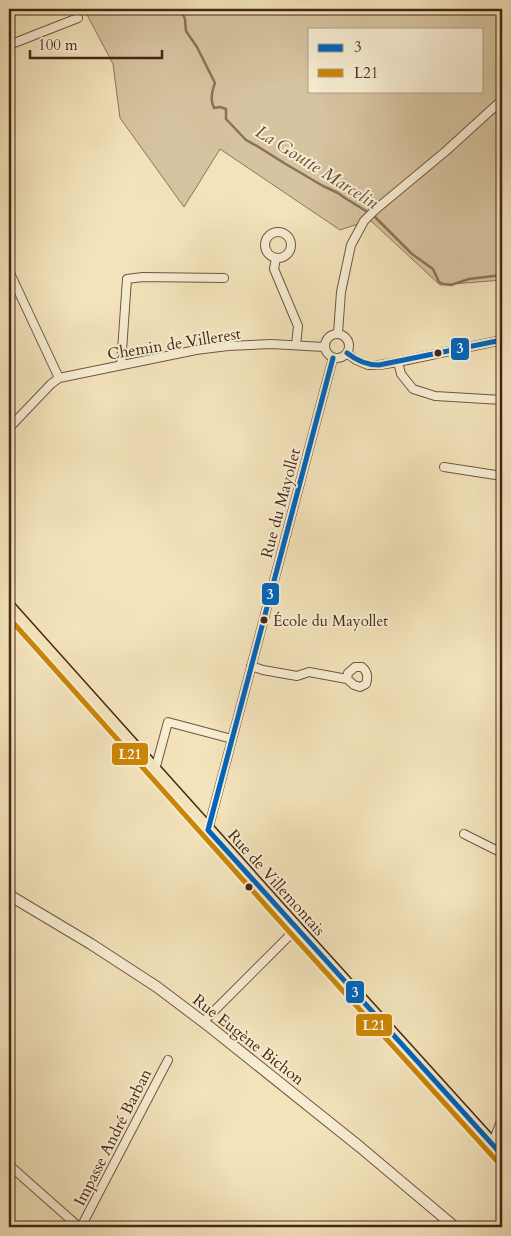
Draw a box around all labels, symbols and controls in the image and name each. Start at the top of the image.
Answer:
scale bar [30,28,162,60]
legend [308,28,484,92]
text: 100 m [38,35,78,55]
text: 3 [354,37,362,57]
text: L21 [354,63,378,83]
water label: La Goutte Marcelin [251,120,383,215]
street label: Chemin de Villerest [106,323,243,365]
line badge: 3 [450,337,470,361]
text: 3 [456,339,464,358]
unlabelled marker [433,348,443,358]
street label: Rue du Mayollet [256,446,306,560]
line badge: 3 [261,582,280,606]
text: 3 [266,585,274,604]
place label: École du Mayollet [273,611,388,631]
marker: École du Mayollet [259,615,269,625]
line badge: L21 [111,742,149,766]
text: L21 [118,745,142,764]
street label: Rue de Villemontais [222,825,330,941]
unlabelled marker [244,882,254,892]
line badge: 3 [345,980,365,1004]
text: 3 [351,983,359,1002]
street label: Rue Eugène Bichon [188,989,309,1090]
line badge: L21 [355,1013,393,1037]
text: L21 [362,1016,386,1035]
street label: Impasse André Barban [69,1065,157,1210]

